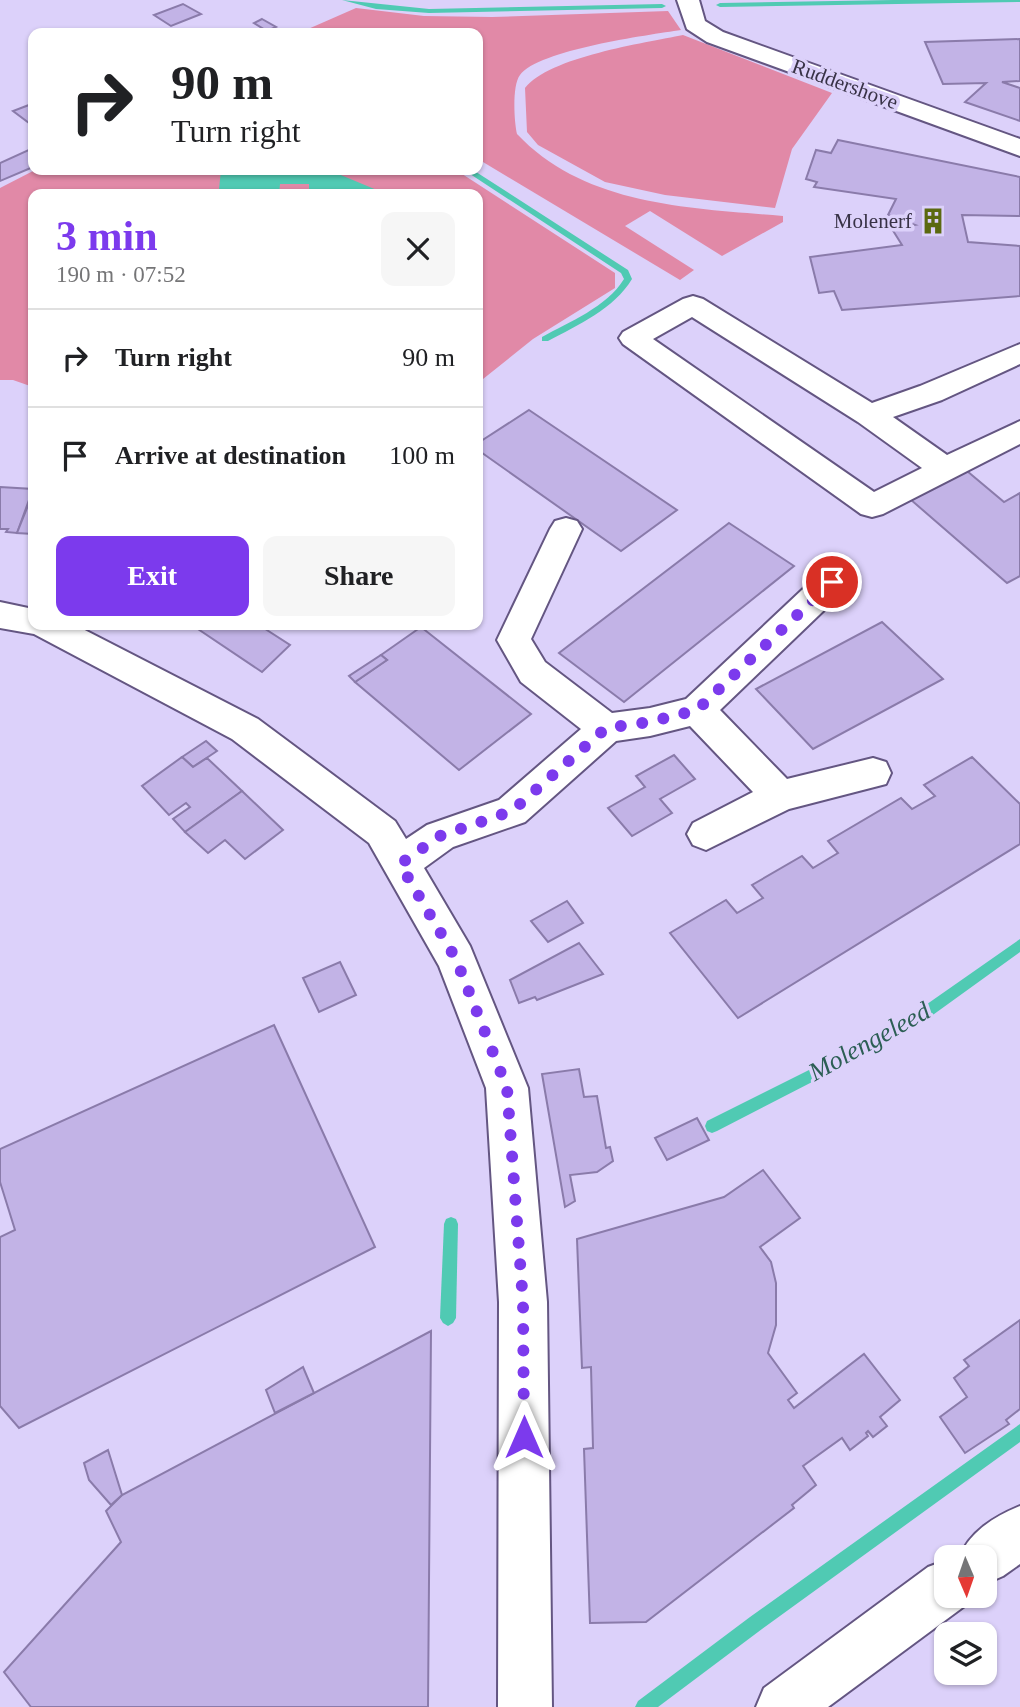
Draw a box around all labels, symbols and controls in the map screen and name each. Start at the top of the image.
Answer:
street label: Ruddershove [789,54,901,114]
text: 90 m [171,55,273,110]
icon: right [56,56,147,147]
text: Turn right [171,113,301,149]
building icon: Molenerf [918,206,948,236]
place label: Molenerf [834,209,912,233]
button: close [381,212,455,286]
text: 3 min [56,213,158,259]
text: 190 m · 07:52 [56,262,186,287]
icon: right [56,339,94,377]
text: Turn right [115,343,232,372]
text: 90 m [402,343,455,372]
icon: arrive [56,437,94,475]
text: Arrive at destination [115,441,346,470]
text: 100 m [389,441,455,470]
button: Exit [56,536,249,616]
button: Share [263,536,455,616]
pin [802,552,862,612]
icon: arrive [813,563,851,601]
water label: Molengeleed [803,996,936,1087]
position arrow [487,1400,561,1474]
north arrow [934,1545,998,1608]
map controls [934,1545,997,1685]
button: layers [934,1622,997,1685]

